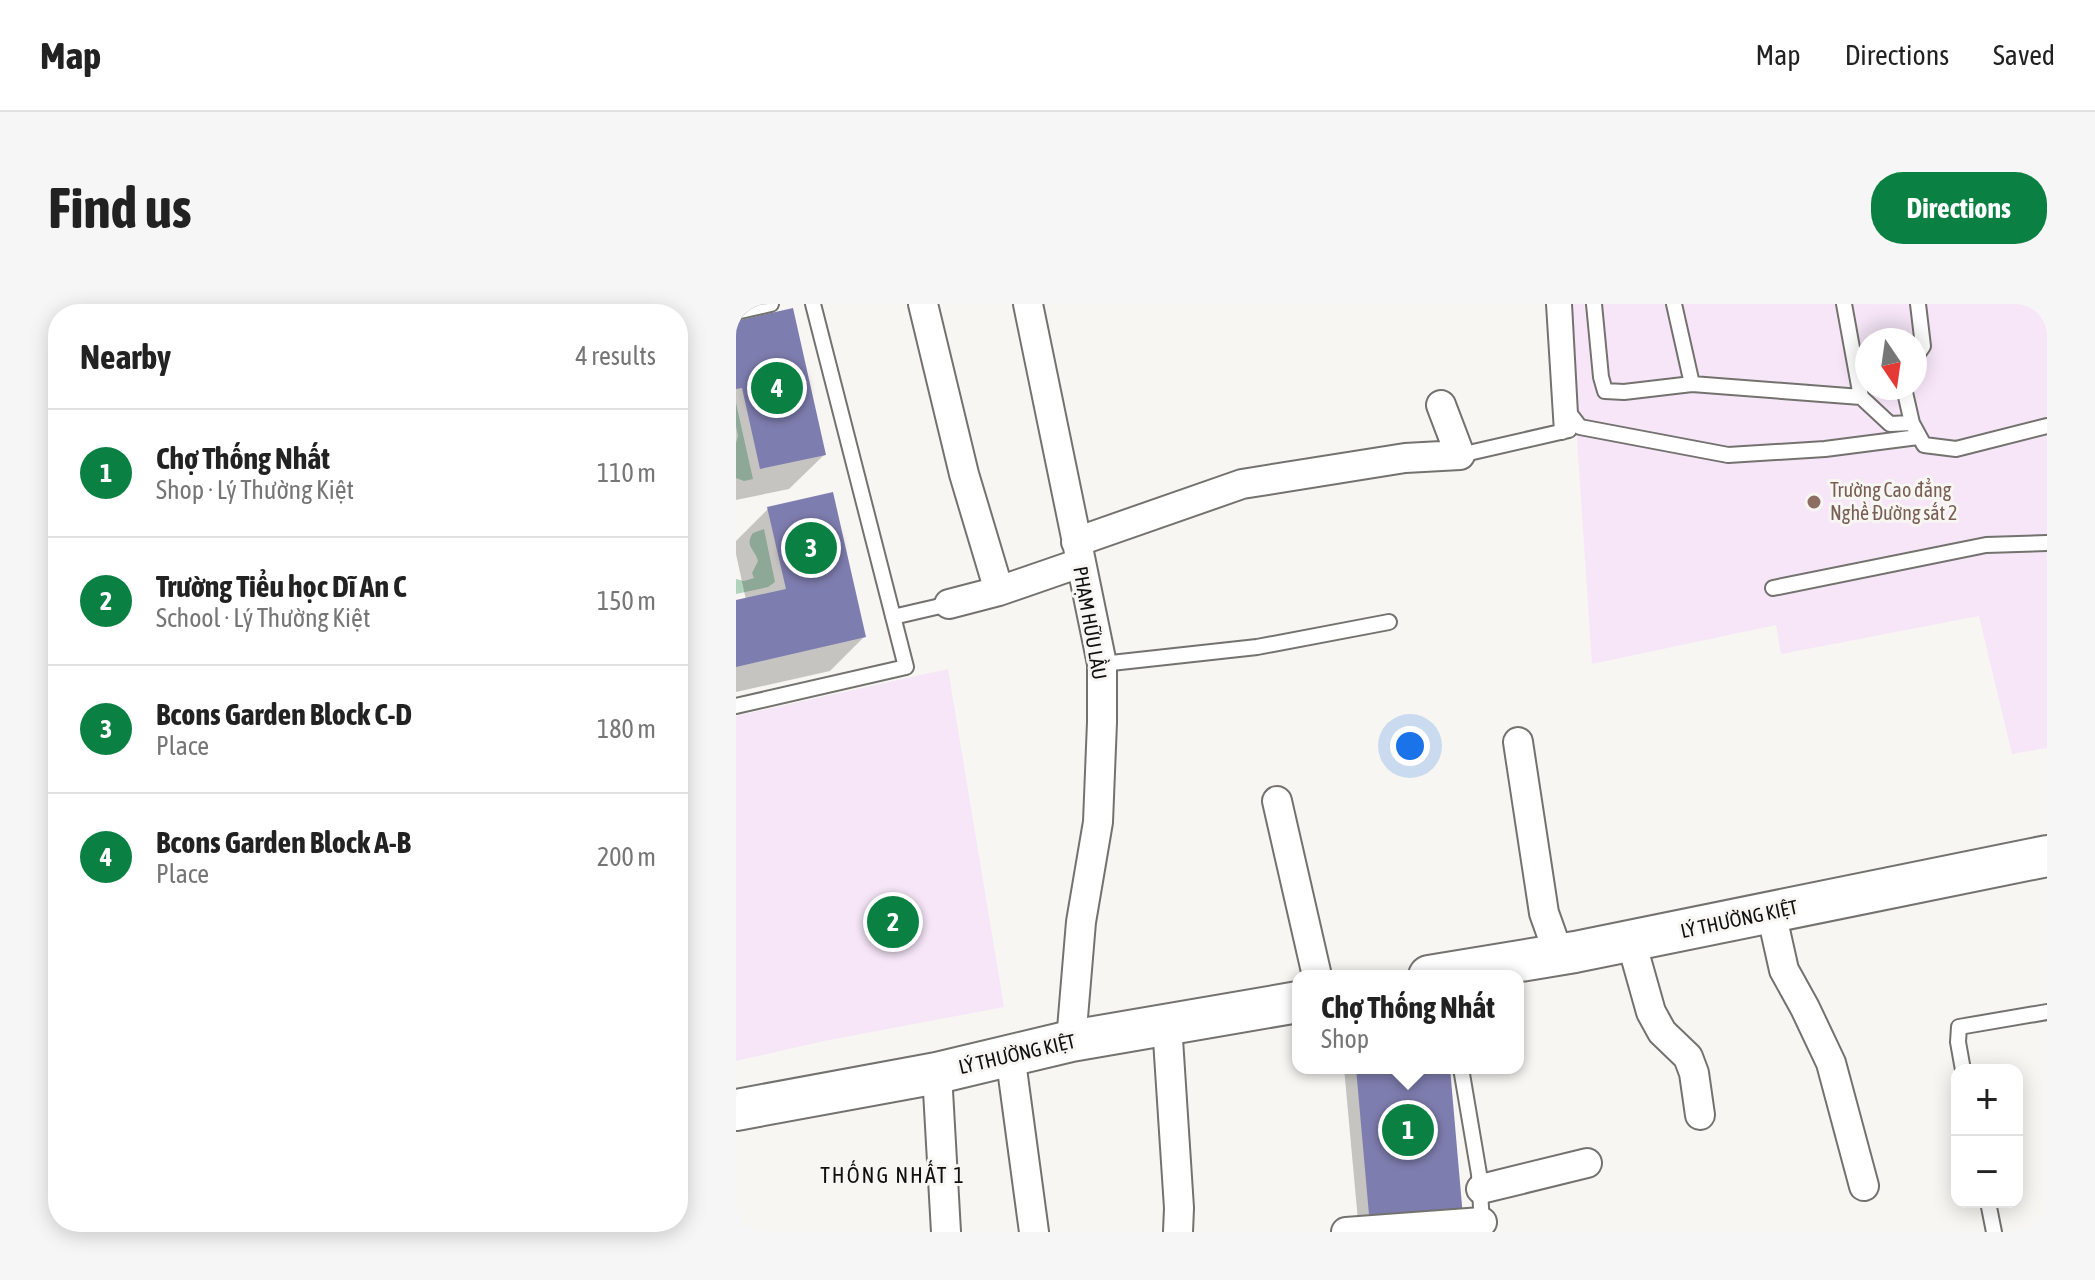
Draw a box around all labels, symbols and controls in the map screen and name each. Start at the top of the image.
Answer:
text: Map [40,34,101,77]
text: Map [1756,39,1801,71]
text: Directions [1845,39,1949,71]
text: Saved [1993,39,2055,71]
button: Directions [1871,172,2047,244]
text: Find us [48,176,192,240]
north arrow [1855,328,1927,400]
text: Nearby [80,337,171,376]
text: 4 results [575,341,656,371]
pin: 4 [751,358,803,418]
text: Chợ Thống Nhất [156,441,330,475]
text: 1 [100,458,112,488]
text: 110 m [597,458,656,488]
text: Shop · Lý Thường Kiệt [156,475,354,505]
place label: Trường Cao đẳng Nghề Đường sắt 2 [1830,478,1957,524]
marker: Trường Cao đẳng Nghề Đường sắt 2 [1805,493,1823,511]
pin: 3 [785,518,837,578]
street label: PHẠM HỮU LẦU [1069,564,1114,681]
text: Trường Tiểu học Dĩ An C [156,569,407,603]
text: 2 [100,586,112,616]
text: 150 m [597,586,656,616]
text: School · Lý Thường Kiệt [156,603,370,633]
text: Bcons Garden Block C-D [156,697,412,731]
text: 3 [100,714,112,744]
text: 180 m [597,714,656,744]
your location [1390,726,1430,766]
text: Place [156,731,209,761]
text: Bcons Garden Block A-B [156,825,411,859]
text: 4 [100,842,112,872]
text: 200 m [597,842,656,872]
text: Place [156,859,209,889]
pin: 2 [867,892,919,952]
street label: LÝ THƯỜNG KIỆT [1678,895,1800,942]
popup [1292,970,1524,1074]
text: Chợ Thống Nhất [1321,990,1495,1024]
text: Shop [1321,1024,1369,1054]
street label: LÝ THƯỜNG KIỆT [956,1029,1078,1078]
map controls [1951,1064,2023,1208]
button: + [1951,1064,2023,1136]
pin: 1 [1382,1100,1434,1160]
button: − [1951,1136,2023,1208]
district label: THỐNG NHẤT 1 [820,1160,966,1188]

